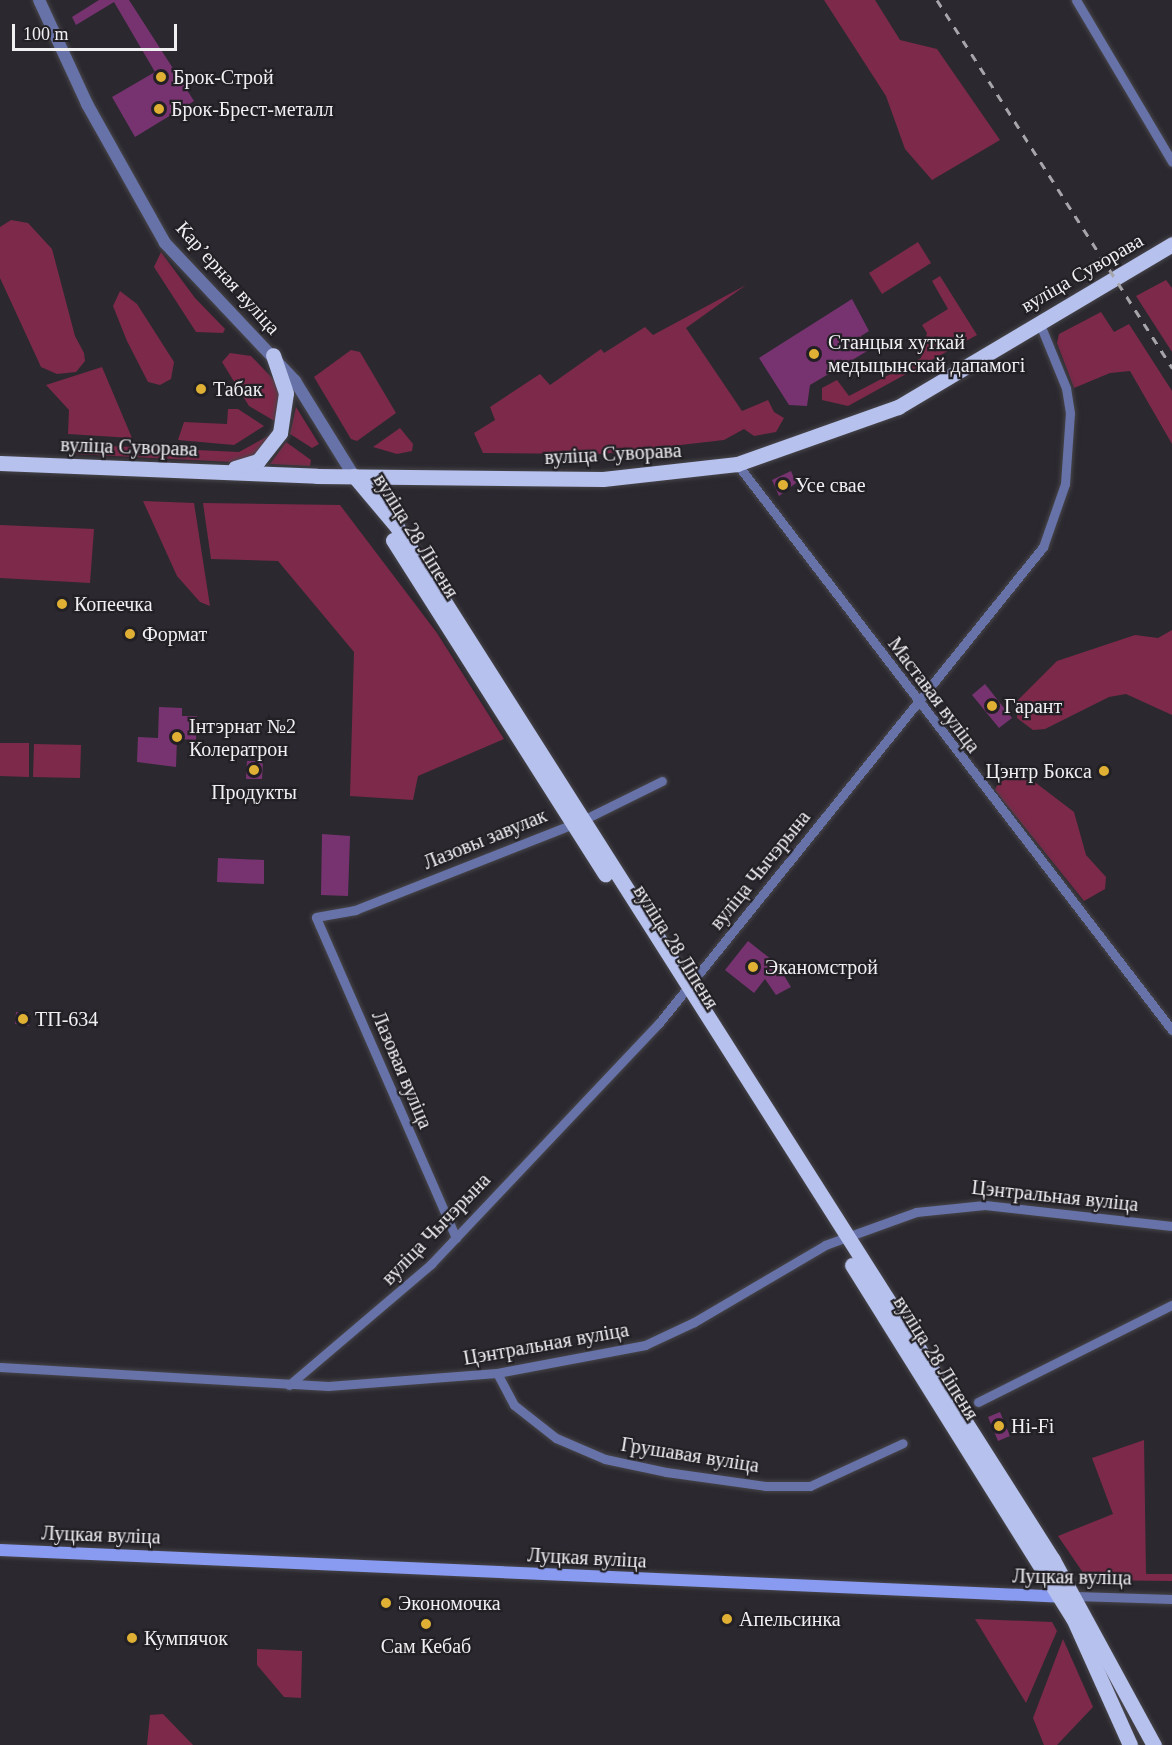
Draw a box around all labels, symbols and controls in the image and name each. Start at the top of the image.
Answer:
scale bar [15,12,180,50]
text: 100 m [23,24,69,44]
place label: Брок-Строй [173,65,274,89]
marker: Брок-Строй [154,70,168,84]
place label: Брок-Брест-металл [171,97,334,121]
marker: Брок-Брест-металл [152,102,166,116]
street label: Карʼерная вуліца [171,216,285,340]
street label: вуліца Суворава [1017,228,1147,318]
place label: Станцыя хуткай медыцынскай дапамогі [828,330,1025,377]
marker: Станцыя хуткай медыцынскай дапамогі [805,345,823,363]
place label: Табак [213,377,262,401]
marker: Табак [194,382,208,396]
street label: вуліца Суворава [60,433,198,461]
street label: вуліца Суворава [544,438,682,470]
street label: вуліца 28 Ліпеня [368,470,464,602]
place label: Усе свае [795,473,866,497]
marker: Усе свае [776,478,790,492]
place label: Копеечка [74,592,153,616]
marker: Копеечка [55,597,69,611]
place label: Формат [142,622,207,646]
marker: Формат [123,627,137,641]
street label: Маставая вуліца [883,632,985,758]
place label: Гарант [1004,694,1062,718]
marker: Гарант [985,699,999,713]
place label: Інтэрнат №2 Колератрон [189,714,296,761]
marker: Інтэрнат №2 Колератрон [170,730,184,744]
place label: Цэнтр Бокса [986,759,1092,783]
marker: Продукты [247,763,261,777]
marker: Цэнтр Бокса [1097,764,1111,778]
place label: Продукты [211,780,297,804]
street label: Лазовы завулак [420,803,550,875]
street label: вуліца Чычэрына [705,806,815,934]
street label: вуліца 28 Ліпеня [628,881,724,1013]
place label: Эканомстрой [765,955,878,979]
marker: Эканомстрой [746,960,760,974]
place label: ТП-634 [35,1007,98,1031]
street label: Лазовая вуліца [366,1008,438,1132]
marker: ТП-634 [16,1012,30,1026]
street label: вуліца Чычэрына [377,1168,495,1290]
street label: Цэнтральная вуліца [970,1175,1140,1217]
street label: вуліца 28 Ліпеня [888,1292,984,1424]
street label: Цэнтральная вуліца [461,1318,631,1370]
place label: Hi-Fi [1011,1414,1054,1438]
marker: Hi-Fi [992,1419,1006,1433]
street label: Грушавая вуліца [619,1432,761,1478]
street label: Луцкая вуліца [41,1521,161,1549]
street label: Луцкая вуліца [527,1543,647,1573]
street label: Луцкая вуліца [1012,1564,1132,1590]
place label: Экономочка [398,1591,501,1615]
marker: Экономочка [379,1596,393,1610]
place label: Апельсинка [739,1607,841,1631]
marker: Апельсинка [720,1612,734,1626]
marker: Сам Кебаб [419,1617,433,1631]
place label: Кумпячок [144,1626,228,1650]
marker: Кумпячок [125,1631,139,1645]
place label: Сам Кебаб [381,1634,471,1658]

